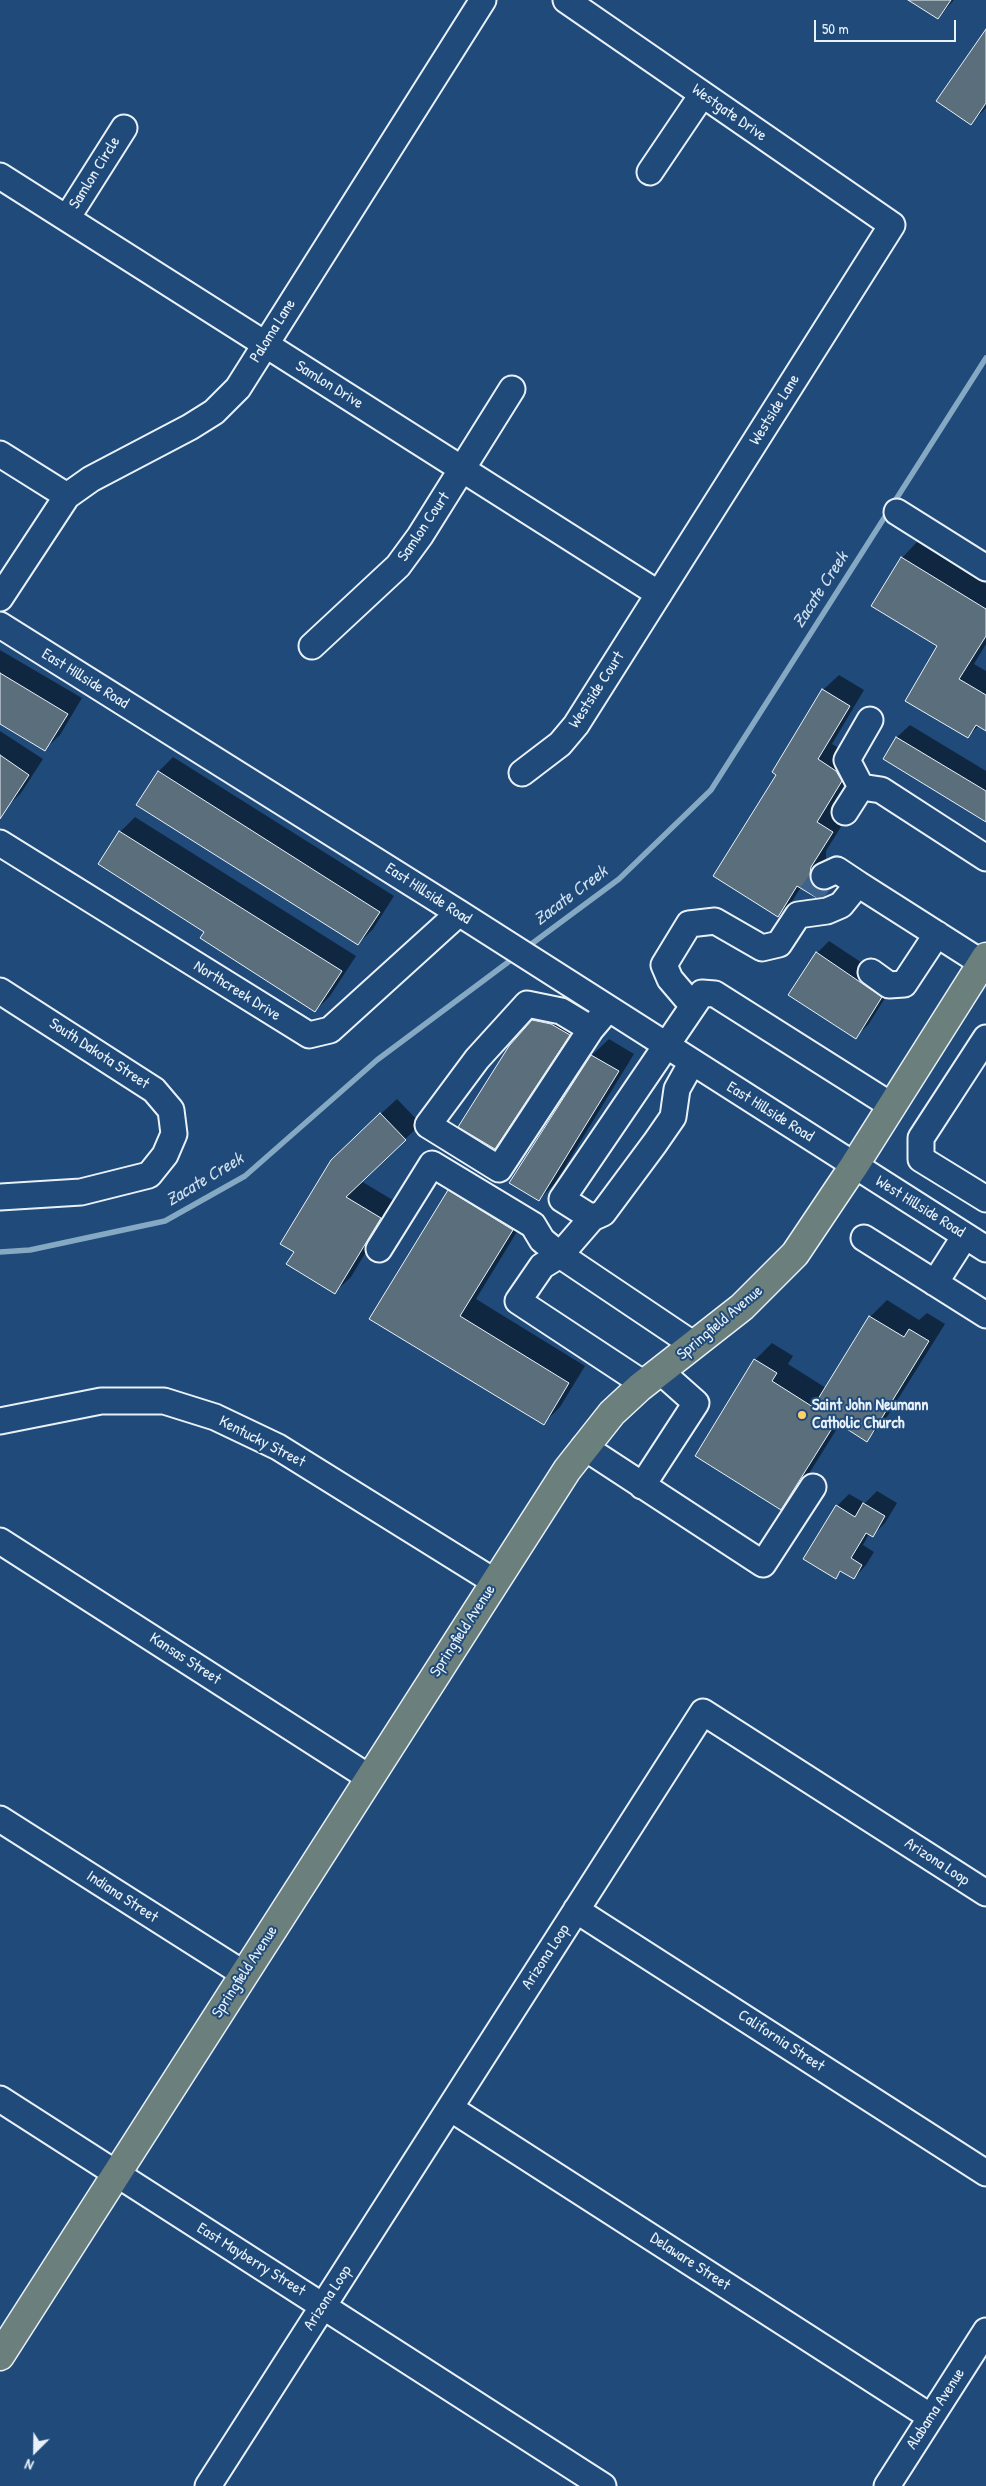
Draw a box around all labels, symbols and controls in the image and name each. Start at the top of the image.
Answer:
scale bar [816,10,958,42]
text: 50 m [822,18,849,39]
street label: Westgate Drive [688,80,770,146]
street label: Samlon Circle [65,133,125,213]
street label: Paloma Lane [246,296,300,366]
street label: Samlon Drive [292,357,366,413]
street label: Westside Lane [746,371,804,449]
street label: Samlon Court [394,489,454,565]
water label: Zacate Creek [788,548,854,632]
street label: East Hillside Road [38,645,132,713]
street label: Westside Court [565,648,629,732]
street label: East Hillside Road [381,859,475,929]
water label: Zacate Creek [530,861,612,931]
street label: Northcreek Drive [190,957,284,1025]
street label: South Dakota Street [45,1014,153,1094]
street label: East Hillside Road [723,1078,817,1146]
water label: Zacate Creek [162,1149,248,1211]
street label: West Hillside Road [872,1172,968,1242]
street label: Springfield Avenue [673,1282,767,1364]
place label: Saint John Neumann Catholic Church [812,1396,929,1434]
marker: Saint John Neumann Catholic Church [796,1409,808,1421]
street label: Kentucky Street [216,1412,308,1472]
street label: Springfield Avenue [426,1581,500,1681]
street label: Kansas Street [146,1629,224,1689]
street label: Arizona Loop [901,1834,973,1890]
street label: Indiana Street [83,1867,161,1927]
street label: Arizona Loop [518,1921,574,1993]
street label: Springfield Avenue [208,1922,282,2022]
street label: California Street [734,2006,828,2076]
street label: East Mayberry Street [193,2219,309,2301]
street label: Delaware Street [646,2229,734,2295]
street label: Arizona Loop [300,2262,356,2334]
street label: Alabama Avenue [903,2365,969,2453]
north arrow [10,2426,60,2476]
text: N [22,2455,36,2475]

